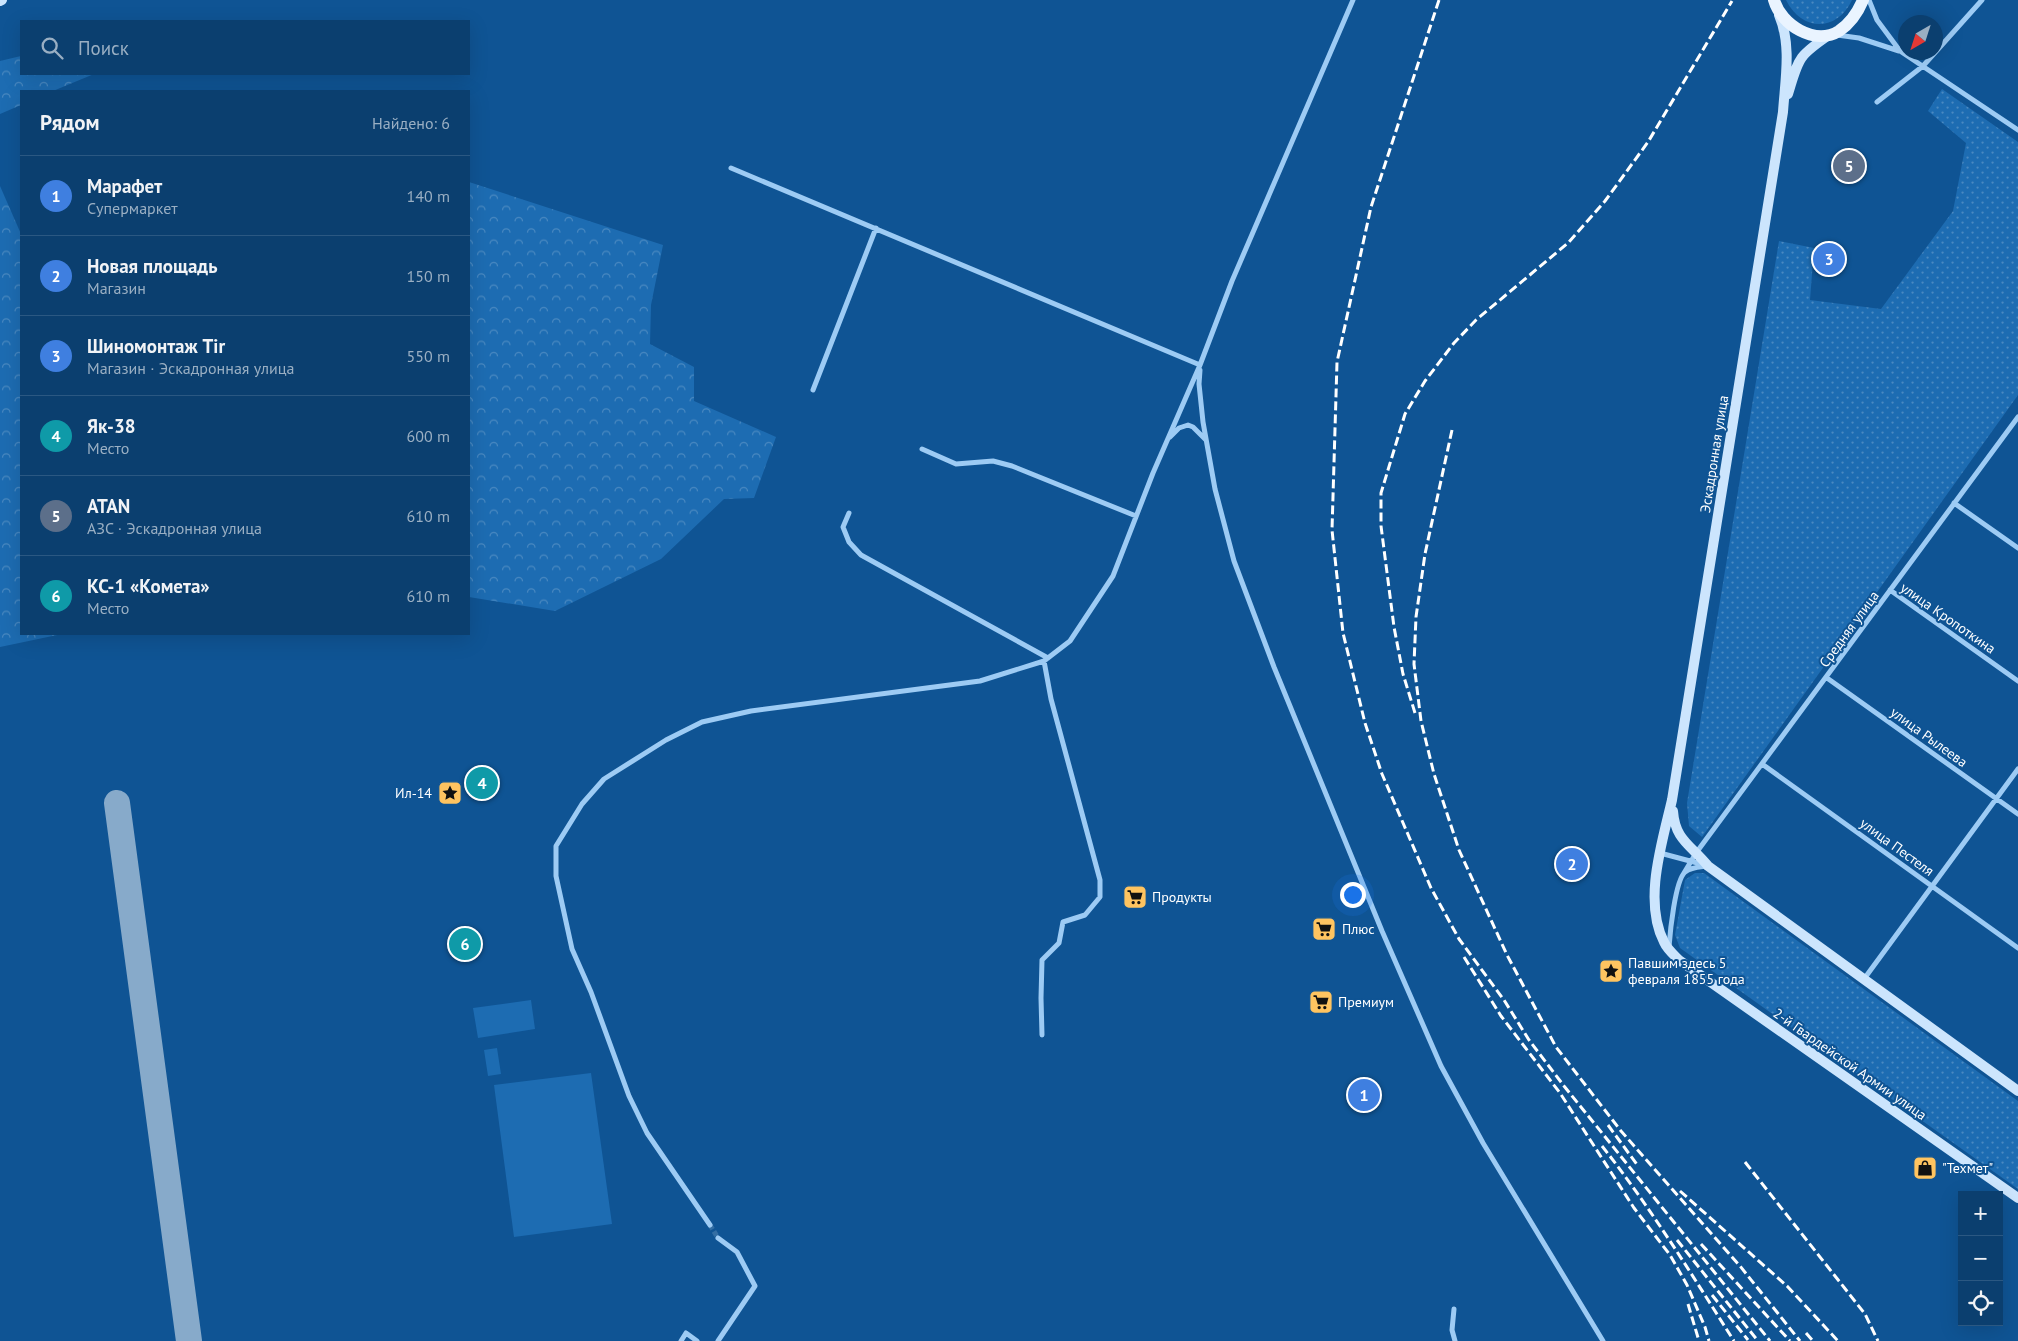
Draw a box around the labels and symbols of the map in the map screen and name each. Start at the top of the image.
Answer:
north arrow [1898,15,1943,60]
pin: 5 [1833,147,1865,185]
pin: 3 [1813,240,1845,278]
street label: Эскадронная улица [1696,394,1732,514]
street label: улица Кропоткина [1897,578,1999,658]
street label: Средняя улица [1815,587,1883,671]
street label: улица Рылеева [1887,703,1971,771]
pin: 4 [466,764,498,802]
place icon: Ил-14 [437,780,463,806]
place label: Ил-14 [395,784,432,802]
street label: улица Пестеля [1856,814,1938,880]
pin: 2 [1556,845,1588,883]
your location [1340,882,1366,908]
supermarket icon: Продукты [1122,884,1148,910]
place label: Продукты [1152,888,1212,906]
supermarket icon: Плюс [1311,916,1337,942]
place label: Плюс [1342,920,1375,938]
pin: 6 [449,925,481,963]
place label: Павшим здесь 5 февраля 1855 года [1628,954,1745,988]
place icon: Павшим здесь 5 февраля 1855 года [1598,958,1624,984]
supermarket icon: Премиум [1308,989,1334,1015]
place label: Премиум [1338,993,1394,1011]
street label: 2-й Гвардейской Армии улица [1770,1004,1930,1124]
pin: 1 [1348,1076,1380,1114]
shop icon: "Техмет" [1912,1155,1938,1181]
place label: "Техмет" [1942,1159,1993,1177]

